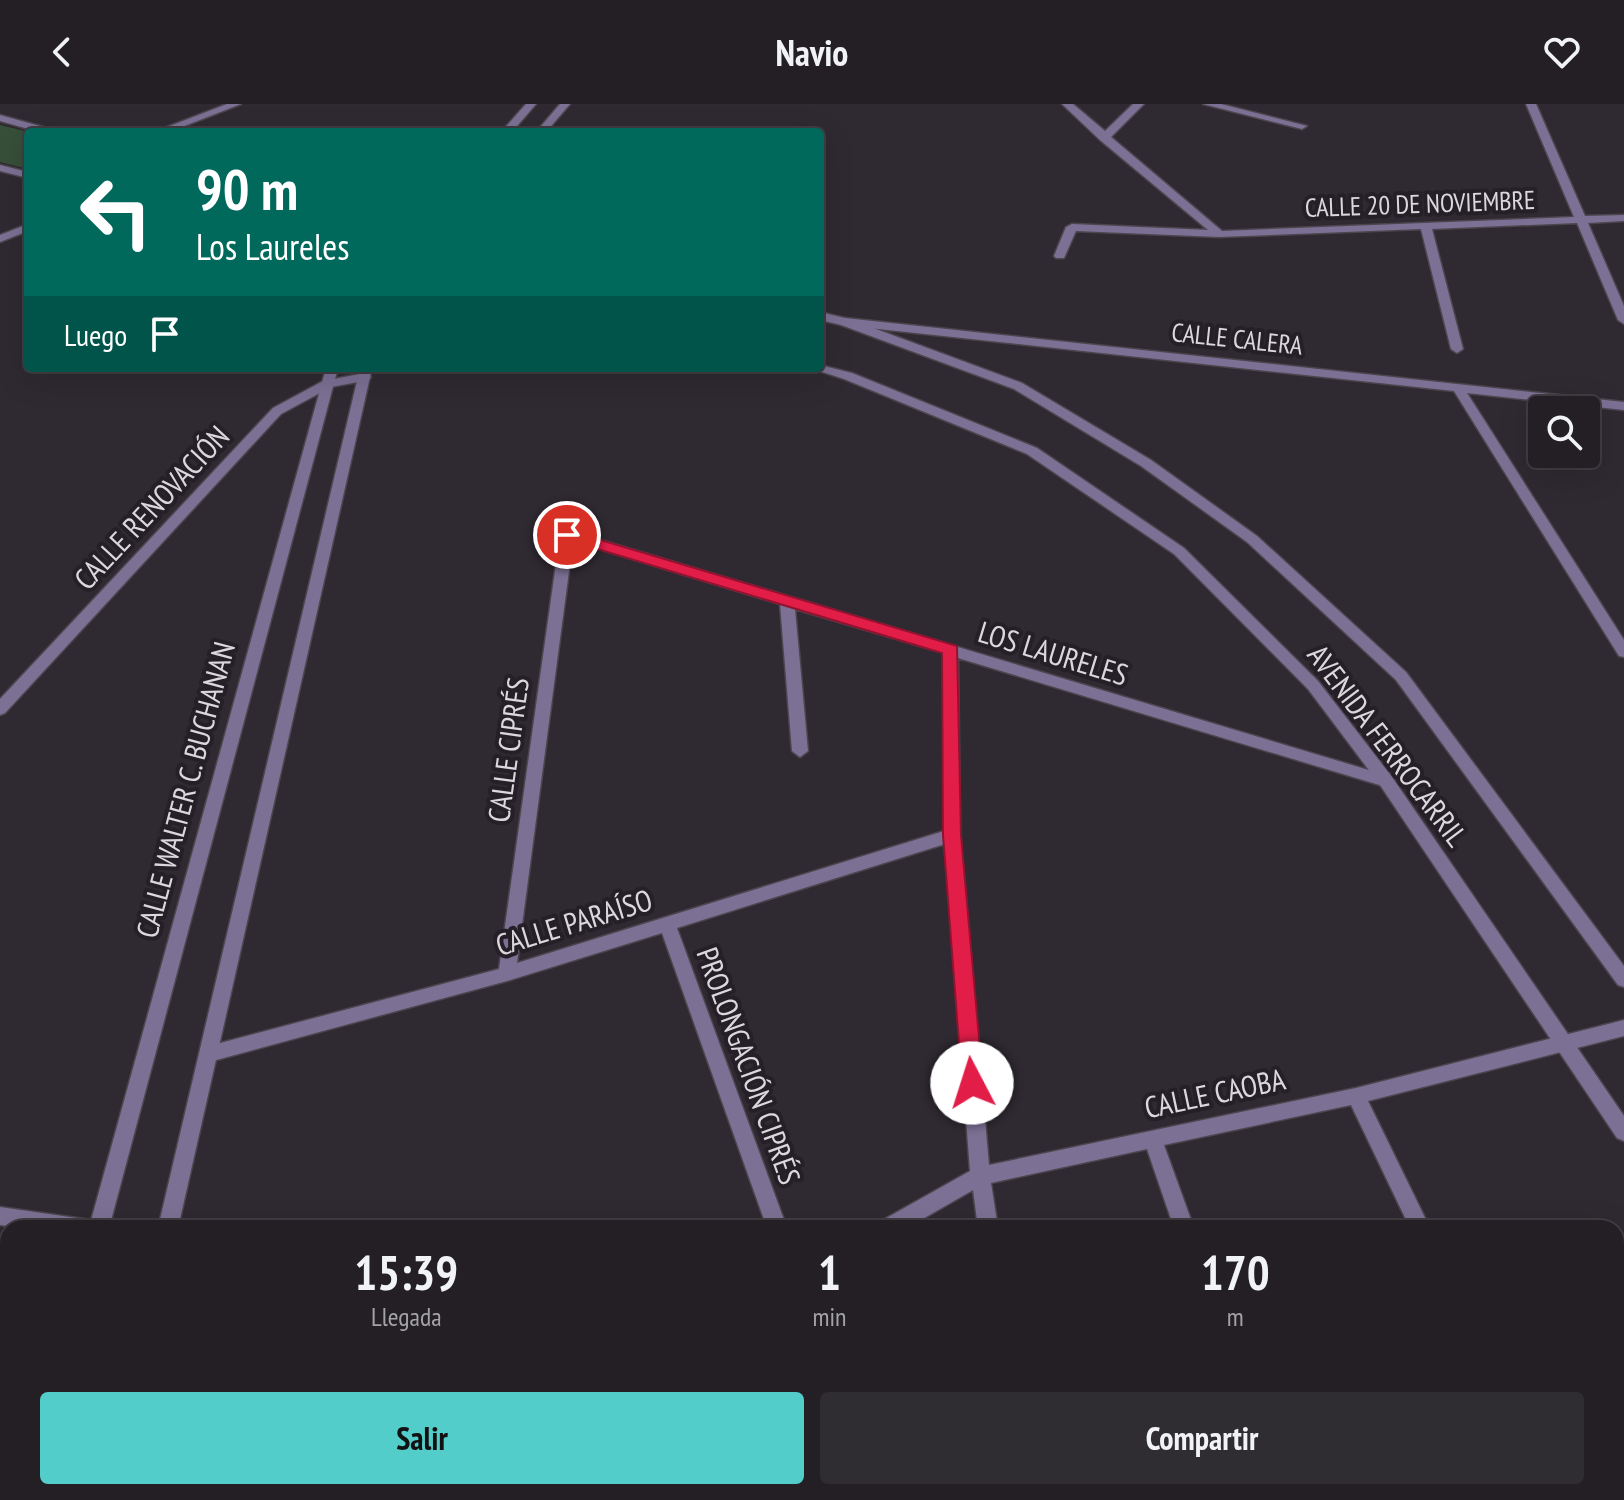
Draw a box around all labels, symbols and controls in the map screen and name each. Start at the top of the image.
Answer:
text: Navio [776,29,848,76]
icon: back [40,30,84,74]
icon: heart [1540,30,1584,74]
text: 90 m [196,153,298,225]
icon: left [64,160,168,264]
street label: CALLE 20 DE NOVIEMBRE [1304,183,1536,224]
text: Los Laureles [196,223,349,270]
icon: arrive [143,312,187,356]
text: Luego [64,315,127,354]
street label: CALLE CALERA [1170,315,1305,362]
map controls [1528,396,1600,468]
button: search [1528,396,1600,468]
street label: CALLE RENOVACIÓN [65,417,237,597]
pin [533,501,601,569]
icon: arrive [545,513,589,557]
street label: LOS LAURELES [974,611,1133,694]
street label: AVENIDA FERROCARRIL [1300,636,1477,854]
street label: CALLE WALTER C. BUCHANAN [126,637,243,942]
street label: CALLE CIPRÉS [478,675,537,825]
street label: CALLE PARAÍSO [491,879,657,964]
street label: PROLONGACIÓN CIPRÉS [688,942,810,1189]
position arrow [930,1041,1014,1125]
street label: CALLE CAOBA [1141,1058,1289,1126]
text: 15:39 [354,1241,458,1303]
text: 1 [818,1241,841,1303]
text: 170 [1201,1241,1270,1303]
text: Llegada [371,1300,442,1333]
text: min [812,1300,846,1333]
text: m [1227,1300,1244,1333]
button: Salir [40,1392,804,1484]
button: Compartir [820,1392,1584,1484]

